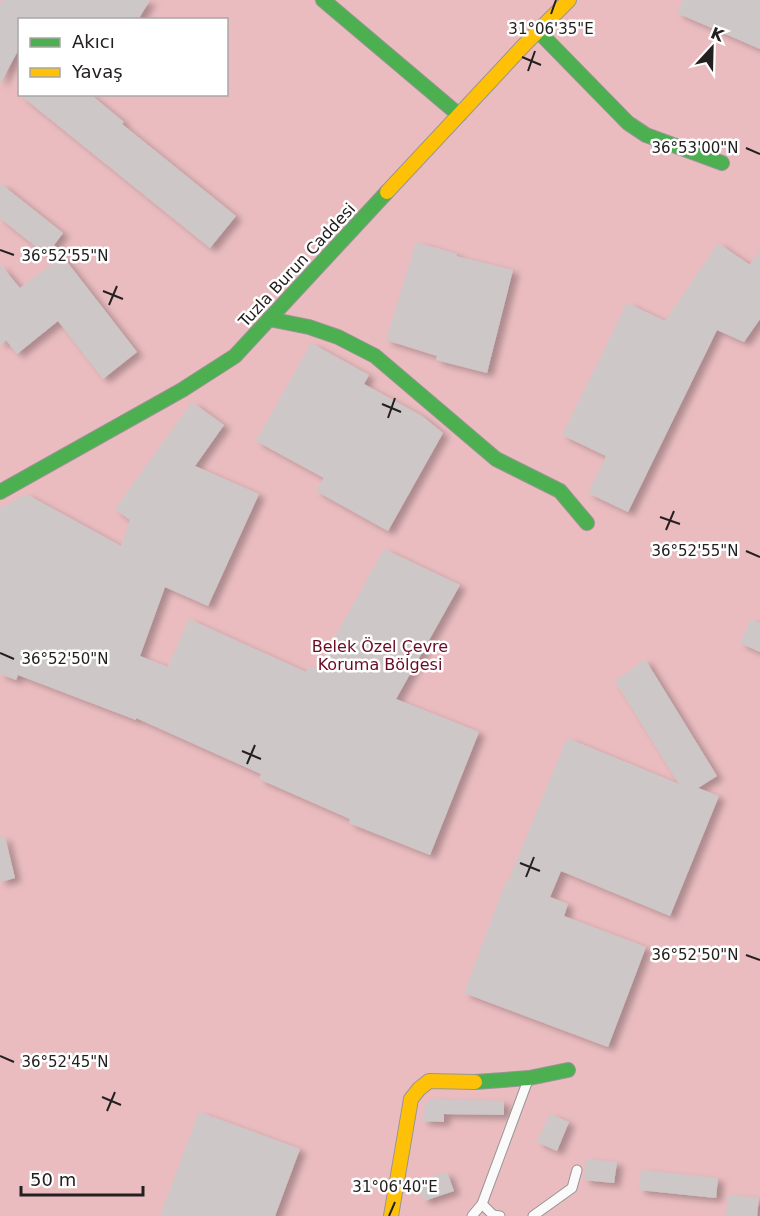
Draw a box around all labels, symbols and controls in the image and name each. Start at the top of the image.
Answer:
legend [18,18,228,96]
north arrow [682,18,742,78]
text: 31°06'35"E [508,20,594,38]
text: K [708,23,727,46]
text: Akıcı [72,31,115,52]
text: Yavaş [71,61,123,82]
text: 36°53'00"N [651,139,739,157]
street label: Tuzla Burun Caddesi [234,199,359,332]
text: 36°52'55"N [21,247,109,265]
text: 36°52'55"N [651,542,739,560]
park label: Belek Özel Çevre Koruma Bölgesi [312,637,448,674]
text: 36°52'50"N [21,650,109,668]
text: 36°52'50"N [651,946,739,964]
text: 36°52'45"N [21,1053,109,1071]
scale bar [21,1159,142,1197]
text: 50 m [30,1169,76,1190]
text: 31°06'40"E [352,1178,438,1196]

